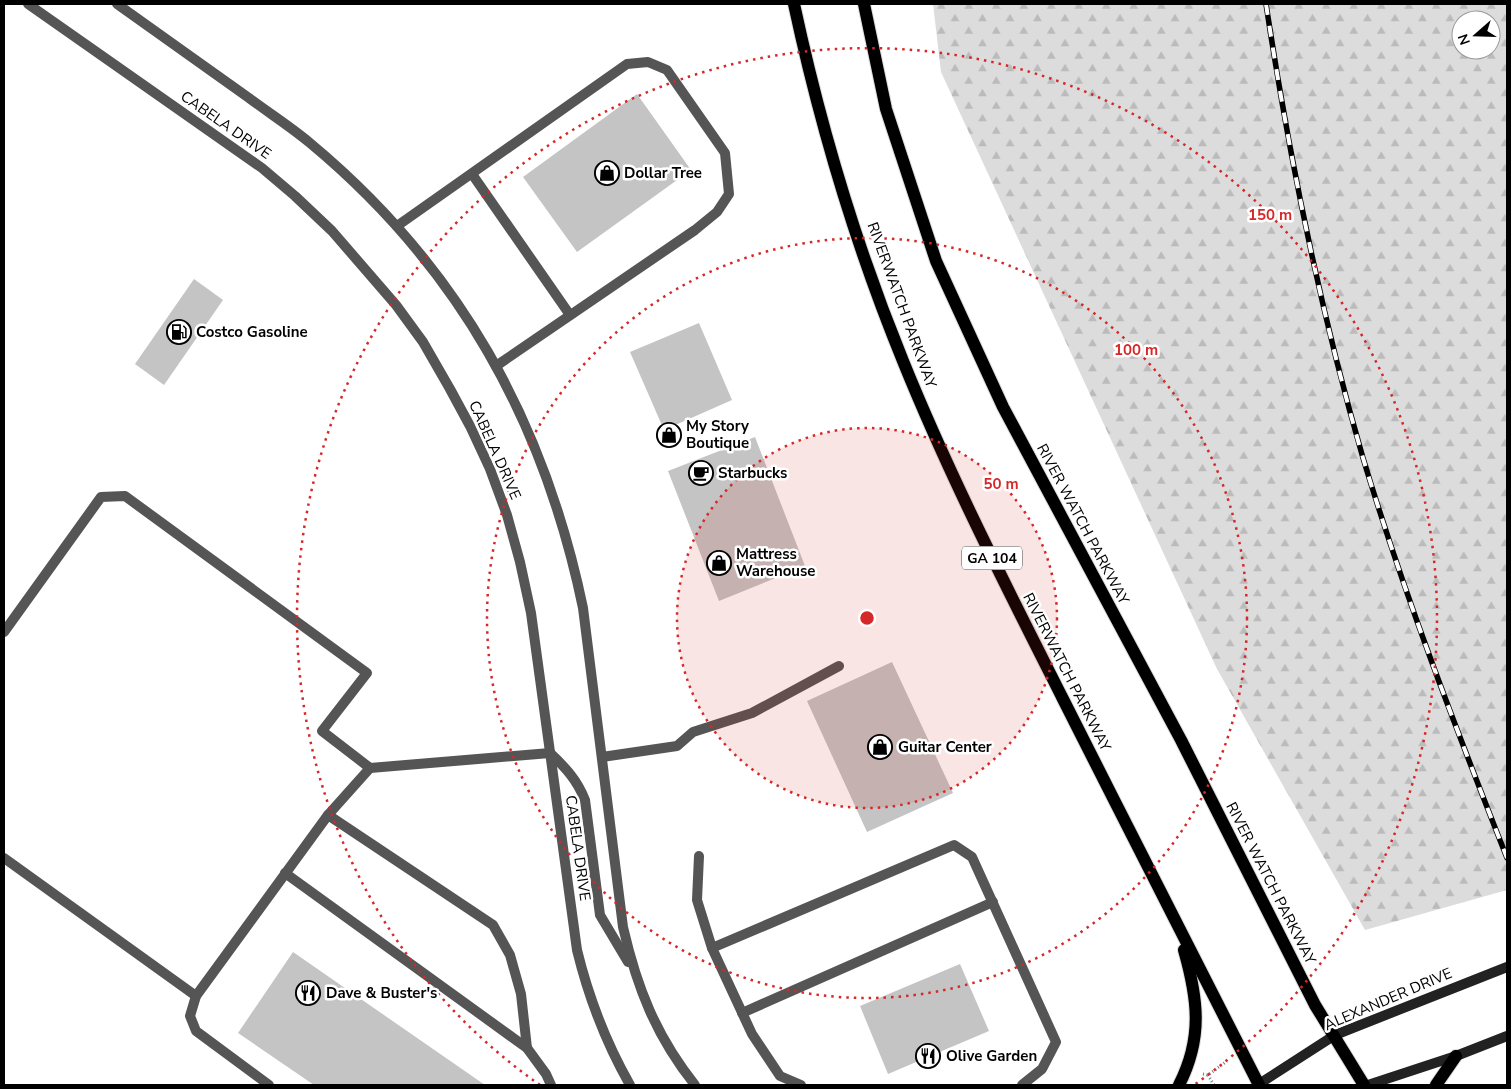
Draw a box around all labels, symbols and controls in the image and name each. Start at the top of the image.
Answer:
north arrow [1451,10,1501,60]
text: N [1454,31,1475,47]
street label: CABELA DRIVE [177,86,275,164]
shop icon: Dollar Tree [594,160,620,186]
place label: Dollar Tree [624,163,702,183]
text: 150 m [1248,205,1292,225]
street label: RIVERWATCH PARKWAY [863,219,942,392]
fuel station icon: Costco Gasoline [166,319,192,345]
place label: Costco Gasoline [196,322,308,342]
text: 100 m [1114,340,1158,360]
street label: CABELA DRIVE [464,397,526,503]
place label: My Story Boutique [686,416,749,453]
shop icon: My Story Boutique [656,422,682,448]
street label: RIVER WATCH PARKWAY [1032,440,1134,609]
cafe icon: Starbucks [688,460,714,486]
place label: Starbucks [718,463,787,483]
text: 50 m [983,474,1019,494]
place label: Mattress Warehouse [736,544,815,581]
road number: GA 104 [962,546,1022,570]
shop icon: Mattress Warehouse [706,550,732,576]
street label: RIVERWATCH PARKWAY [1018,589,1116,756]
centre of rings [858,609,876,627]
shop icon: Guitar Center [867,734,893,760]
place label: Guitar Center [898,737,992,757]
street label: CABELA DRIVE [561,794,595,902]
street label: RIVER WATCH PARKWAY [1221,799,1321,968]
street label: ALEXANDER DRIVE [1321,963,1455,1035]
restaurant icon: Dave & Buster's [295,980,321,1006]
place label: Dave & Buster's [326,983,437,1003]
restaurant icon: Olive Garden [915,1043,941,1069]
place label: Olive Garden [946,1046,1037,1066]

